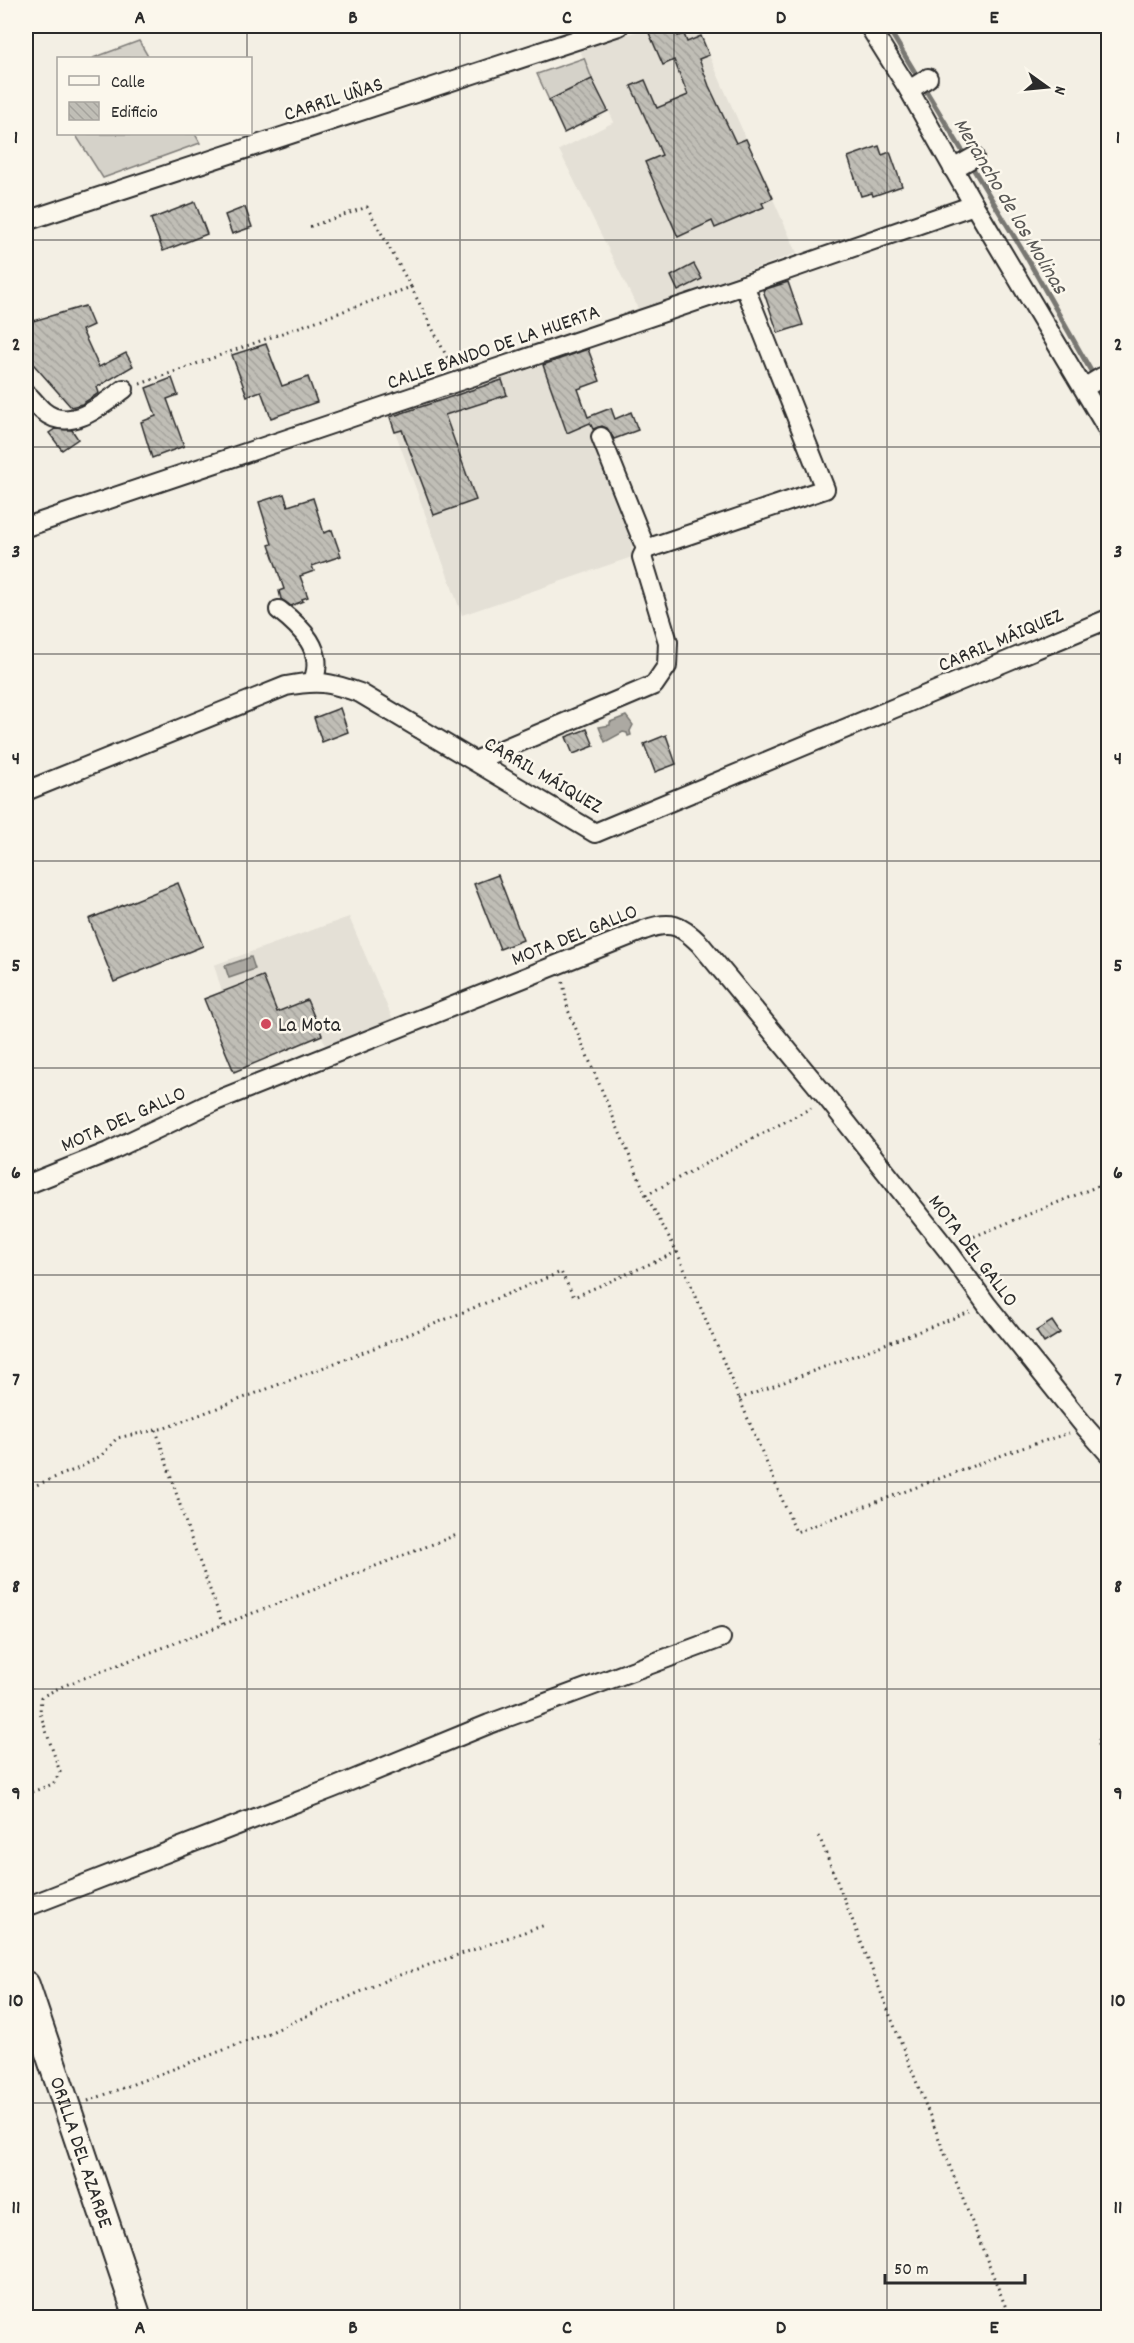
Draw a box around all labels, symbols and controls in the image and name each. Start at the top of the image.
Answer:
text: A [135,5,146,33]
text: B [348,5,358,33]
text: C [562,5,572,33]
text: D [776,5,787,33]
text: E [989,5,999,33]
legend [57,57,252,135]
north arrow [1017,57,1077,117]
text: Calle [111,71,145,96]
street label: CARRIL UÑAS [280,71,387,131]
text: N [1047,83,1071,97]
text: Edificio [111,101,158,126]
water label: Merancho de los Molinas [944,113,1074,302]
text: 1 [14,125,18,153]
text: 1 [1116,125,1120,153]
street label: CALLE BANDO DE LA HUERTA [383,298,604,399]
text: 2 [12,332,20,360]
text: 2 [1114,332,1122,360]
text: 3 [12,539,20,567]
text: 3 [1114,539,1122,567]
street label: CARRIL MÁIQUEZ [934,602,1069,682]
street label: CARRIL MÁIQUEZ [477,730,608,823]
text: 4 [12,746,20,774]
text: 4 [1114,746,1122,774]
street label: MOTA DEL GALLO [507,898,643,976]
text: 5 [11,953,21,981]
text: 5 [1113,953,1123,981]
place label: La Mota [278,1012,342,1042]
marker: La Mota [259,1017,273,1031]
street label: MOTA DEL GALLO [57,1080,192,1162]
text: 6 [11,1160,21,1188]
text: 6 [1113,1160,1123,1188]
street label: MOTA DEL GALLO [919,1189,1024,1314]
text: 7 [12,1367,20,1395]
text: 7 [1114,1367,1122,1395]
text: 8 [12,1574,20,1602]
text: 8 [1114,1574,1122,1602]
text: 9 [11,1781,21,1809]
text: 9 [1113,1781,1123,1809]
text: 10 [8,1988,24,2016]
text: 10 [1110,1988,1126,2016]
street label: ORILLA DEL AZARBE [40,2073,119,2233]
text: 11 [12,2195,20,2223]
text: 11 [1114,2195,1122,2223]
scale bar [885,2247,1024,2285]
text: 50 m [894,2258,929,2283]
text: A [135,2315,146,2343]
text: B [348,2315,358,2343]
text: C [562,2315,572,2343]
text: D [776,2315,787,2343]
text: E [989,2315,999,2343]

